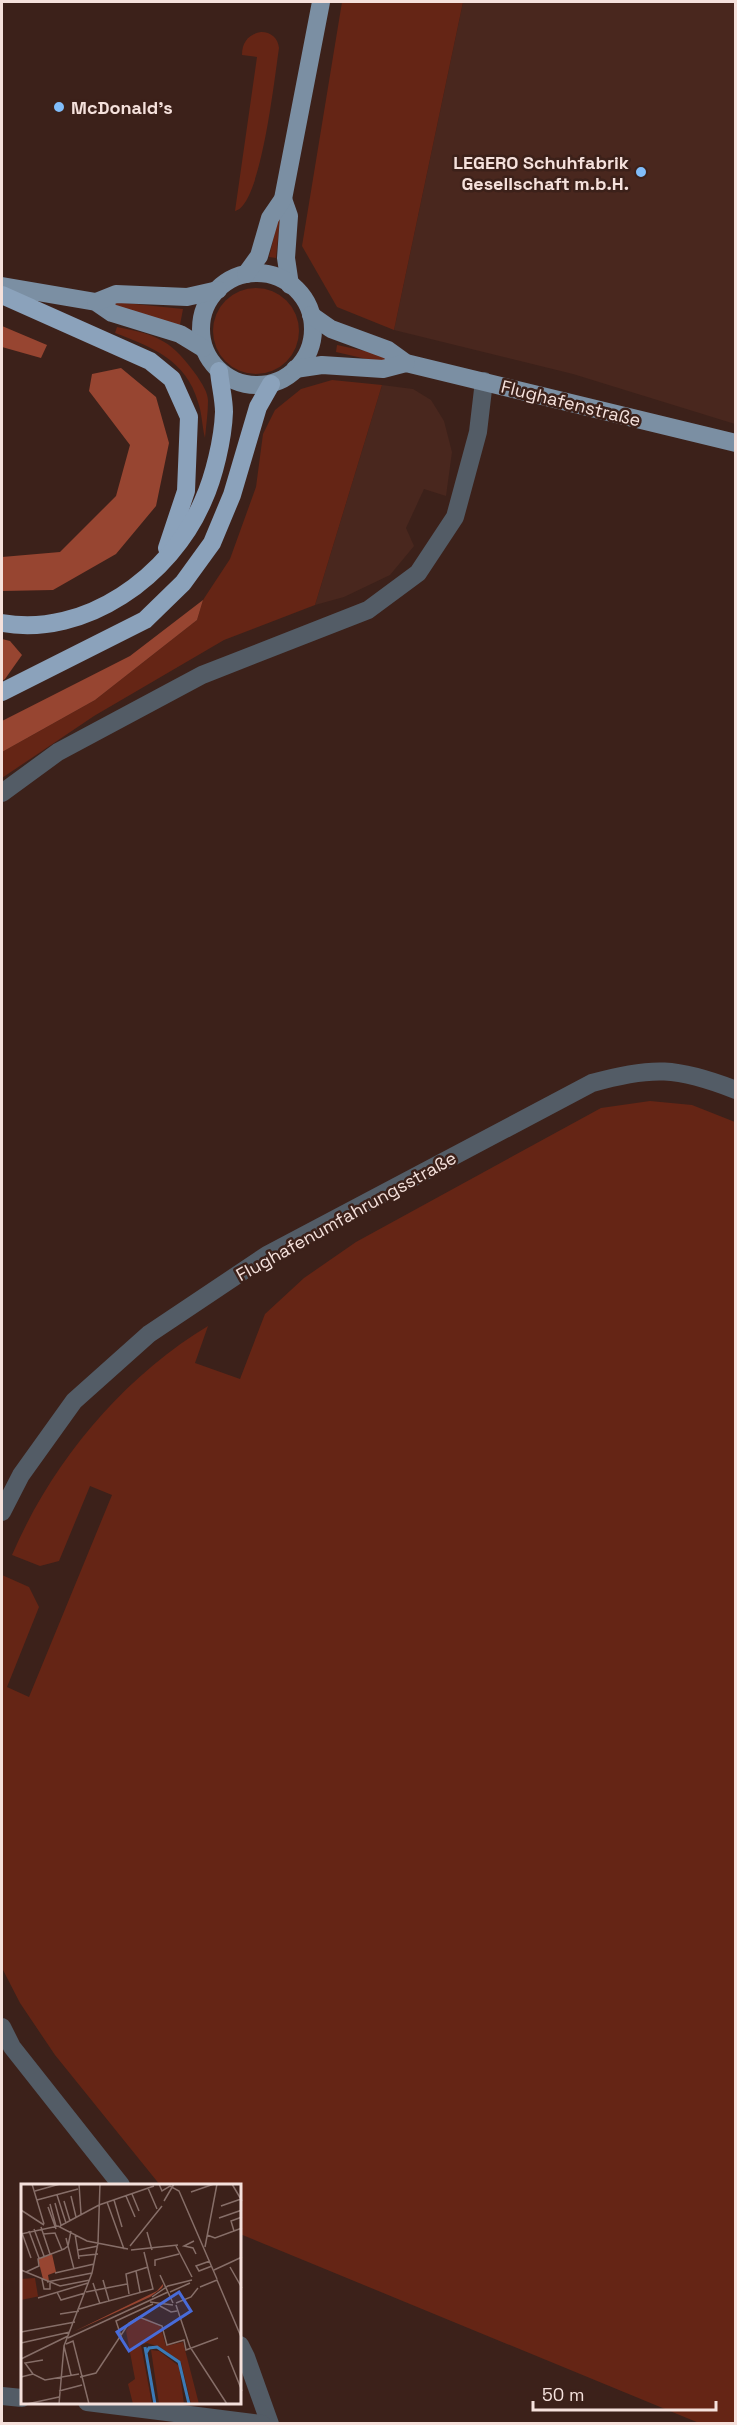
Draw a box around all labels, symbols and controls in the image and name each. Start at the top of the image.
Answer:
place label: McDonald's [71,96,173,119]
marker: McDonald's [52,100,66,114]
place label: LEGERO Schuhfabrik Gesellschaft m.b.H. [453,151,629,195]
marker: LEGERO Schuhfabrik Gesellschaft m.b.H. [634,165,648,179]
street label: Flughafenstraße [499,375,643,431]
street label: Flughafenumfahrungsstraße [232,1146,460,1286]
inset map [21,2184,242,2404]
scale bar [533,2374,716,2412]
text: 50 m [542,2383,584,2406]

